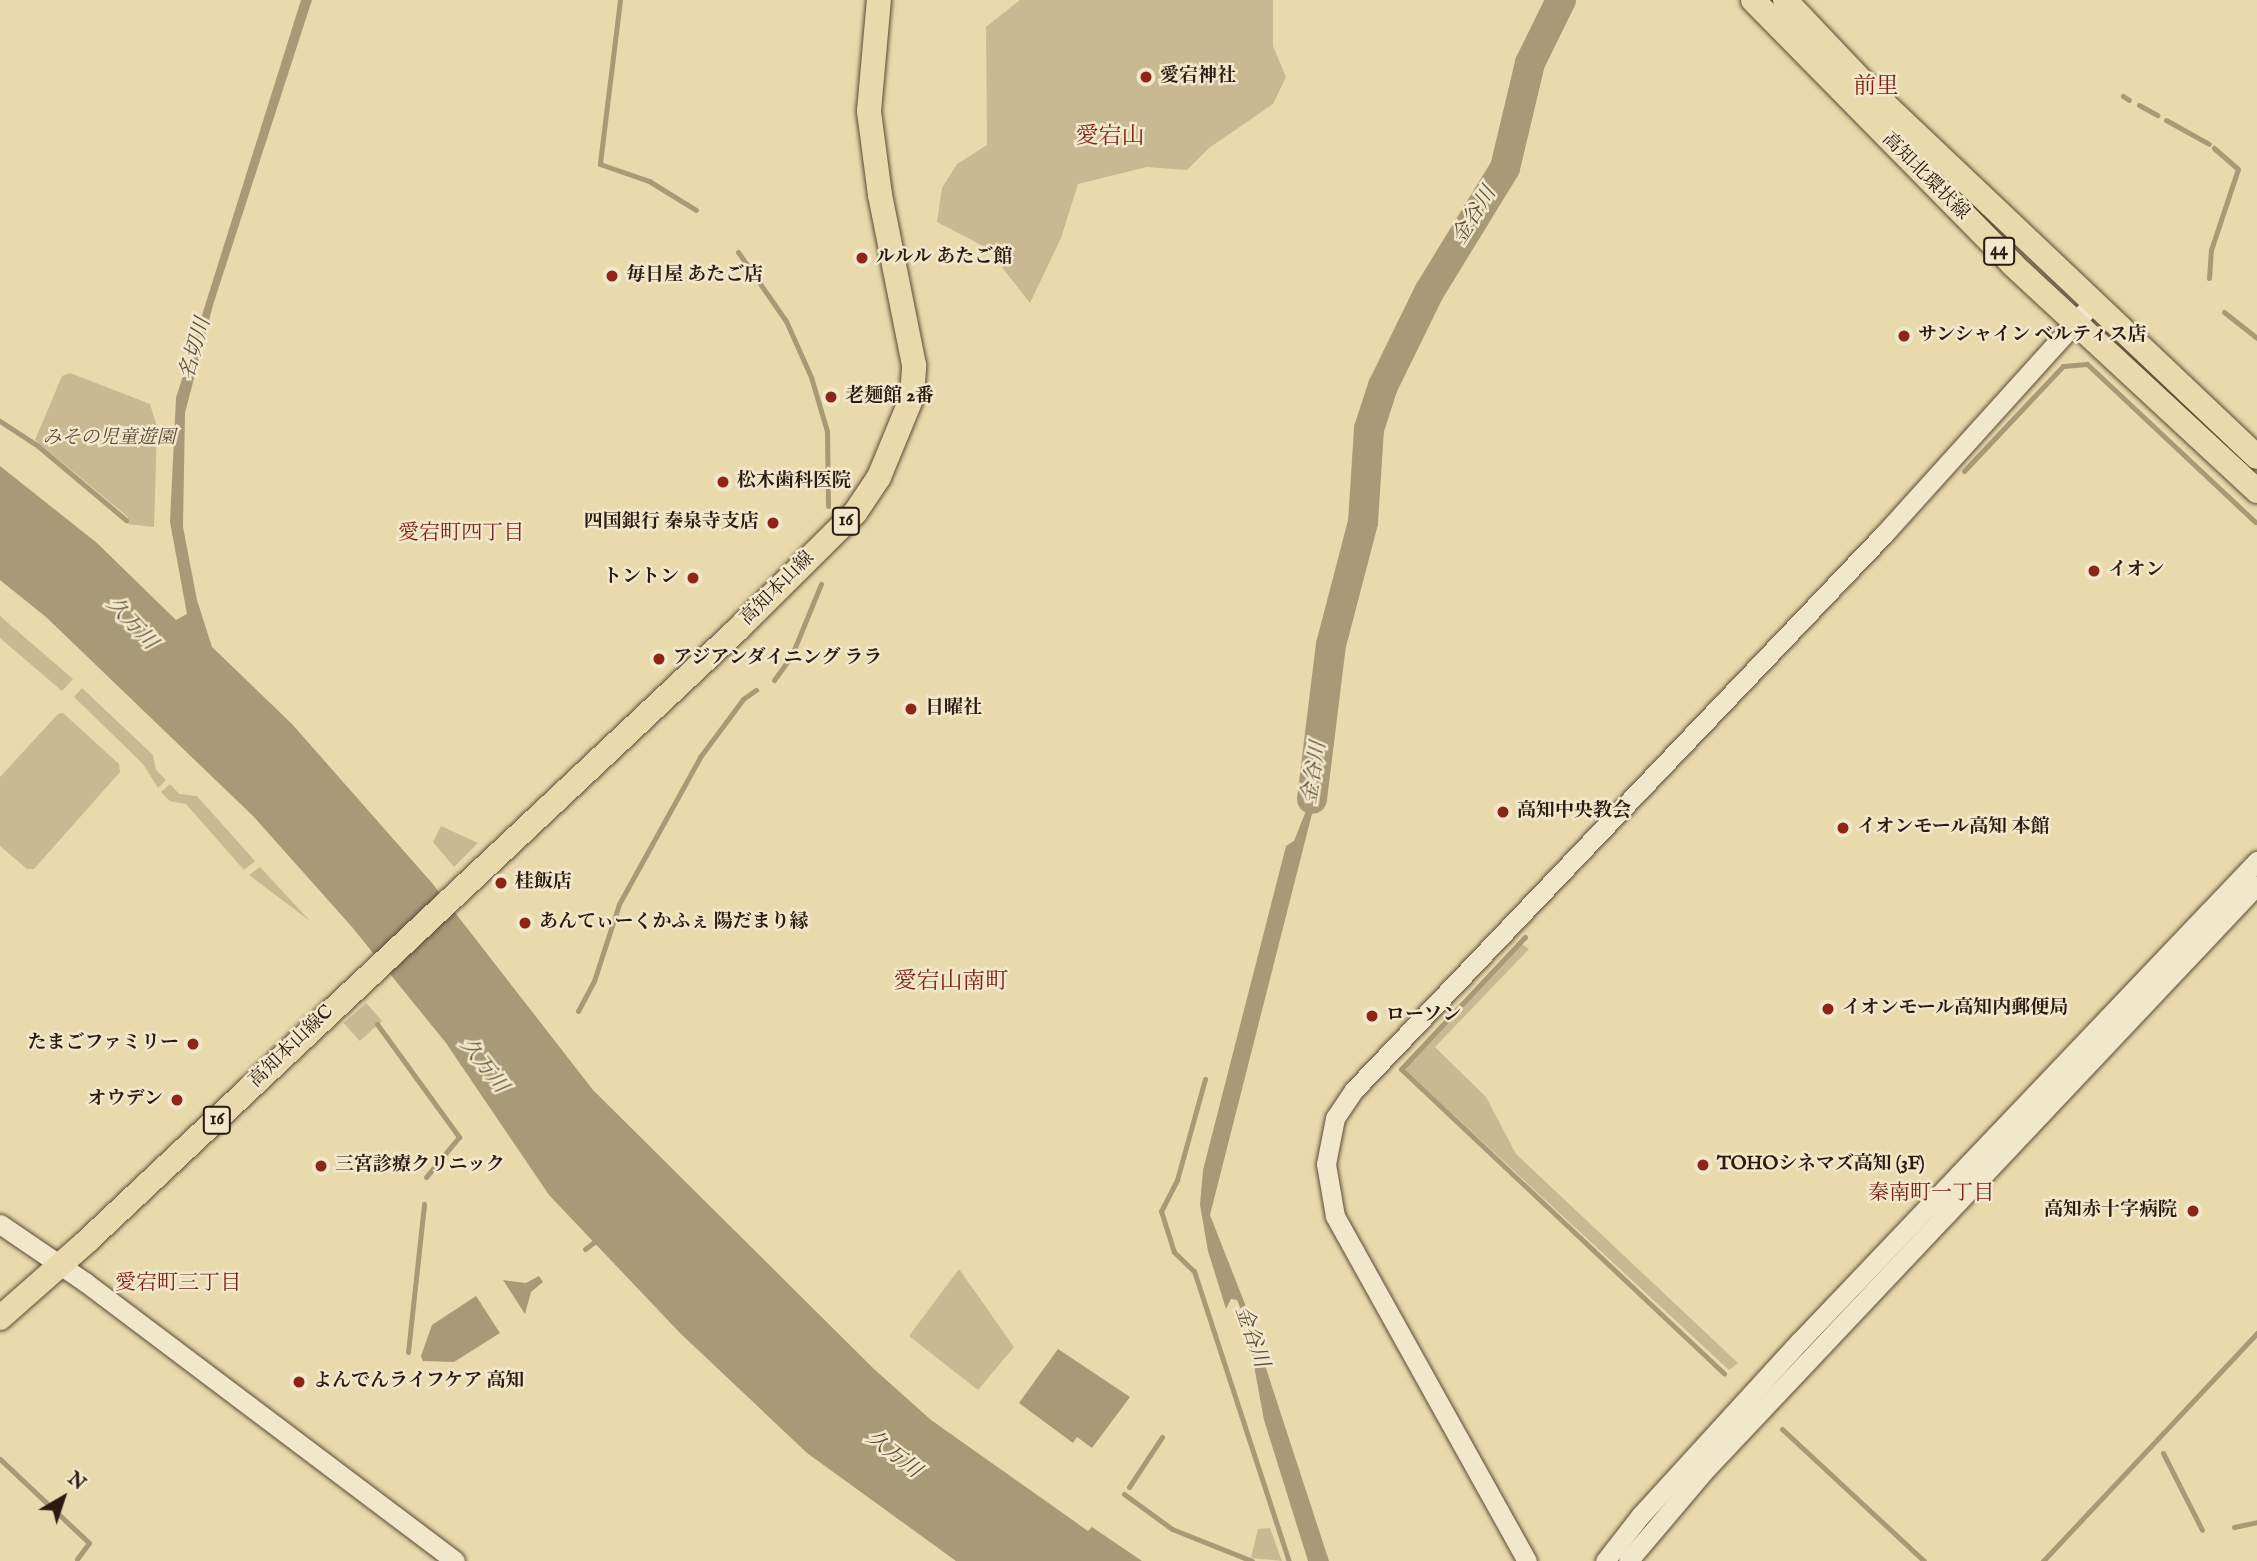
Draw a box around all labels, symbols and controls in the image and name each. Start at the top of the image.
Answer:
place label: 愛宕神社 [1160,66,1236,88]
marker: 愛宕神社 [1138,69,1154,85]
district label: 前里 [1853,73,1899,101]
district label: 愛宕山 [1076,123,1144,151]
street label: 高知北環状線 [1877,129,1973,225]
water label: 金谷川 [1448,183,1502,249]
road number: 44 [1982,236,2016,265]
place label: ルルル あたご館 [876,247,1013,269]
marker: ルルル あたご館 [854,250,870,266]
place label: 毎日屋 あたご店 [626,265,763,287]
marker: 毎日屋 あたご店 [604,268,620,284]
water label: 名切川 [175,315,217,383]
place label: サンシャイン ベルティス店 [1918,325,2150,347]
marker: サンシャイン ベルティス店 [1896,328,1912,344]
place label: 老麺館 2番 [845,386,934,408]
marker: 老麺館 2番 [823,389,839,405]
park label: みその児童遊園 [43,428,175,450]
place label: 松木歯科医院 [737,471,851,493]
marker: 松木歯科医院 [715,474,731,490]
road number: 16 [830,506,862,536]
place label: 四国銀行 秦泉寺支店 [584,512,759,534]
marker: 四国銀行 秦泉寺支店 [765,515,781,531]
district label: 愛宕町四丁目 [398,521,524,547]
street label: 高知本山線 [736,547,820,631]
place label: イオン [2108,560,2165,582]
marker: イオン [2086,563,2102,579]
place label: トントン [603,567,679,589]
marker: トントン [685,570,701,586]
water label: 久万川 [100,592,162,656]
place label: アジアンダイニング ララ [673,648,886,670]
marker: アジアンダイニング ララ [651,651,667,667]
place label: 日曜社 [925,698,982,720]
marker: 日曜社 [903,701,919,717]
water label: 金谷川 [1298,740,1332,806]
place label: 高知中央教会 [1517,801,1631,823]
marker: 高知中央教会 [1495,804,1511,820]
place label: イオンモール高知 本館 [1857,817,2050,839]
marker: イオンモール高知 本館 [1835,820,1851,836]
place label: 桂飯店 [515,872,572,894]
marker: 桂飯店 [493,875,509,891]
place label: あんてぃーくかふぇ 陽だまり縁 [539,912,809,934]
marker: あんてぃーくかふぇ 陽だまり縁 [517,915,533,931]
district label: 愛宕山南町 [894,968,1008,996]
place label: イオンモール高知内郵便局 [1842,998,2069,1020]
street label: 高知本山線C [245,1001,339,1093]
marker: イオンモール高知内郵便局 [1820,1001,1836,1017]
place label: ローソン [1386,1005,1462,1027]
marker: ローソン [1364,1008,1380,1024]
place label: たまごファミリー [27,1033,179,1055]
water label: 久万川 [454,1033,512,1099]
marker: たまごファミリー [185,1036,201,1052]
place label: オウデン [87,1089,163,1111]
marker: オウデン [169,1092,185,1108]
road number: 16 [201,1106,233,1134]
place label: TOHOシネマズ高知 (3F) [1717,1154,1925,1176]
place label: 三宮診療クリニック [335,1155,506,1177]
marker: TOHOシネマズ高知 (3F) [1695,1157,1711,1173]
marker: 三宮診療クリニック [313,1158,329,1174]
district label: 秦南町一丁目 [1868,1181,1994,1207]
place label: 高知赤十字病院 [2044,1200,2177,1222]
marker: 高知赤十字病院 [2183,1201,2203,1221]
district label: 愛宕町三丁目 [115,1271,241,1297]
water label: 金谷川 [1229,1303,1273,1371]
place label: よんでんライフケア 高知 [313,1371,526,1393]
marker: よんでんライフケア 高知 [291,1374,307,1390]
water label: 久万川 [860,1426,926,1484]
north arrow [28,1463,98,1533]
text: N [62,1467,90,1496]

